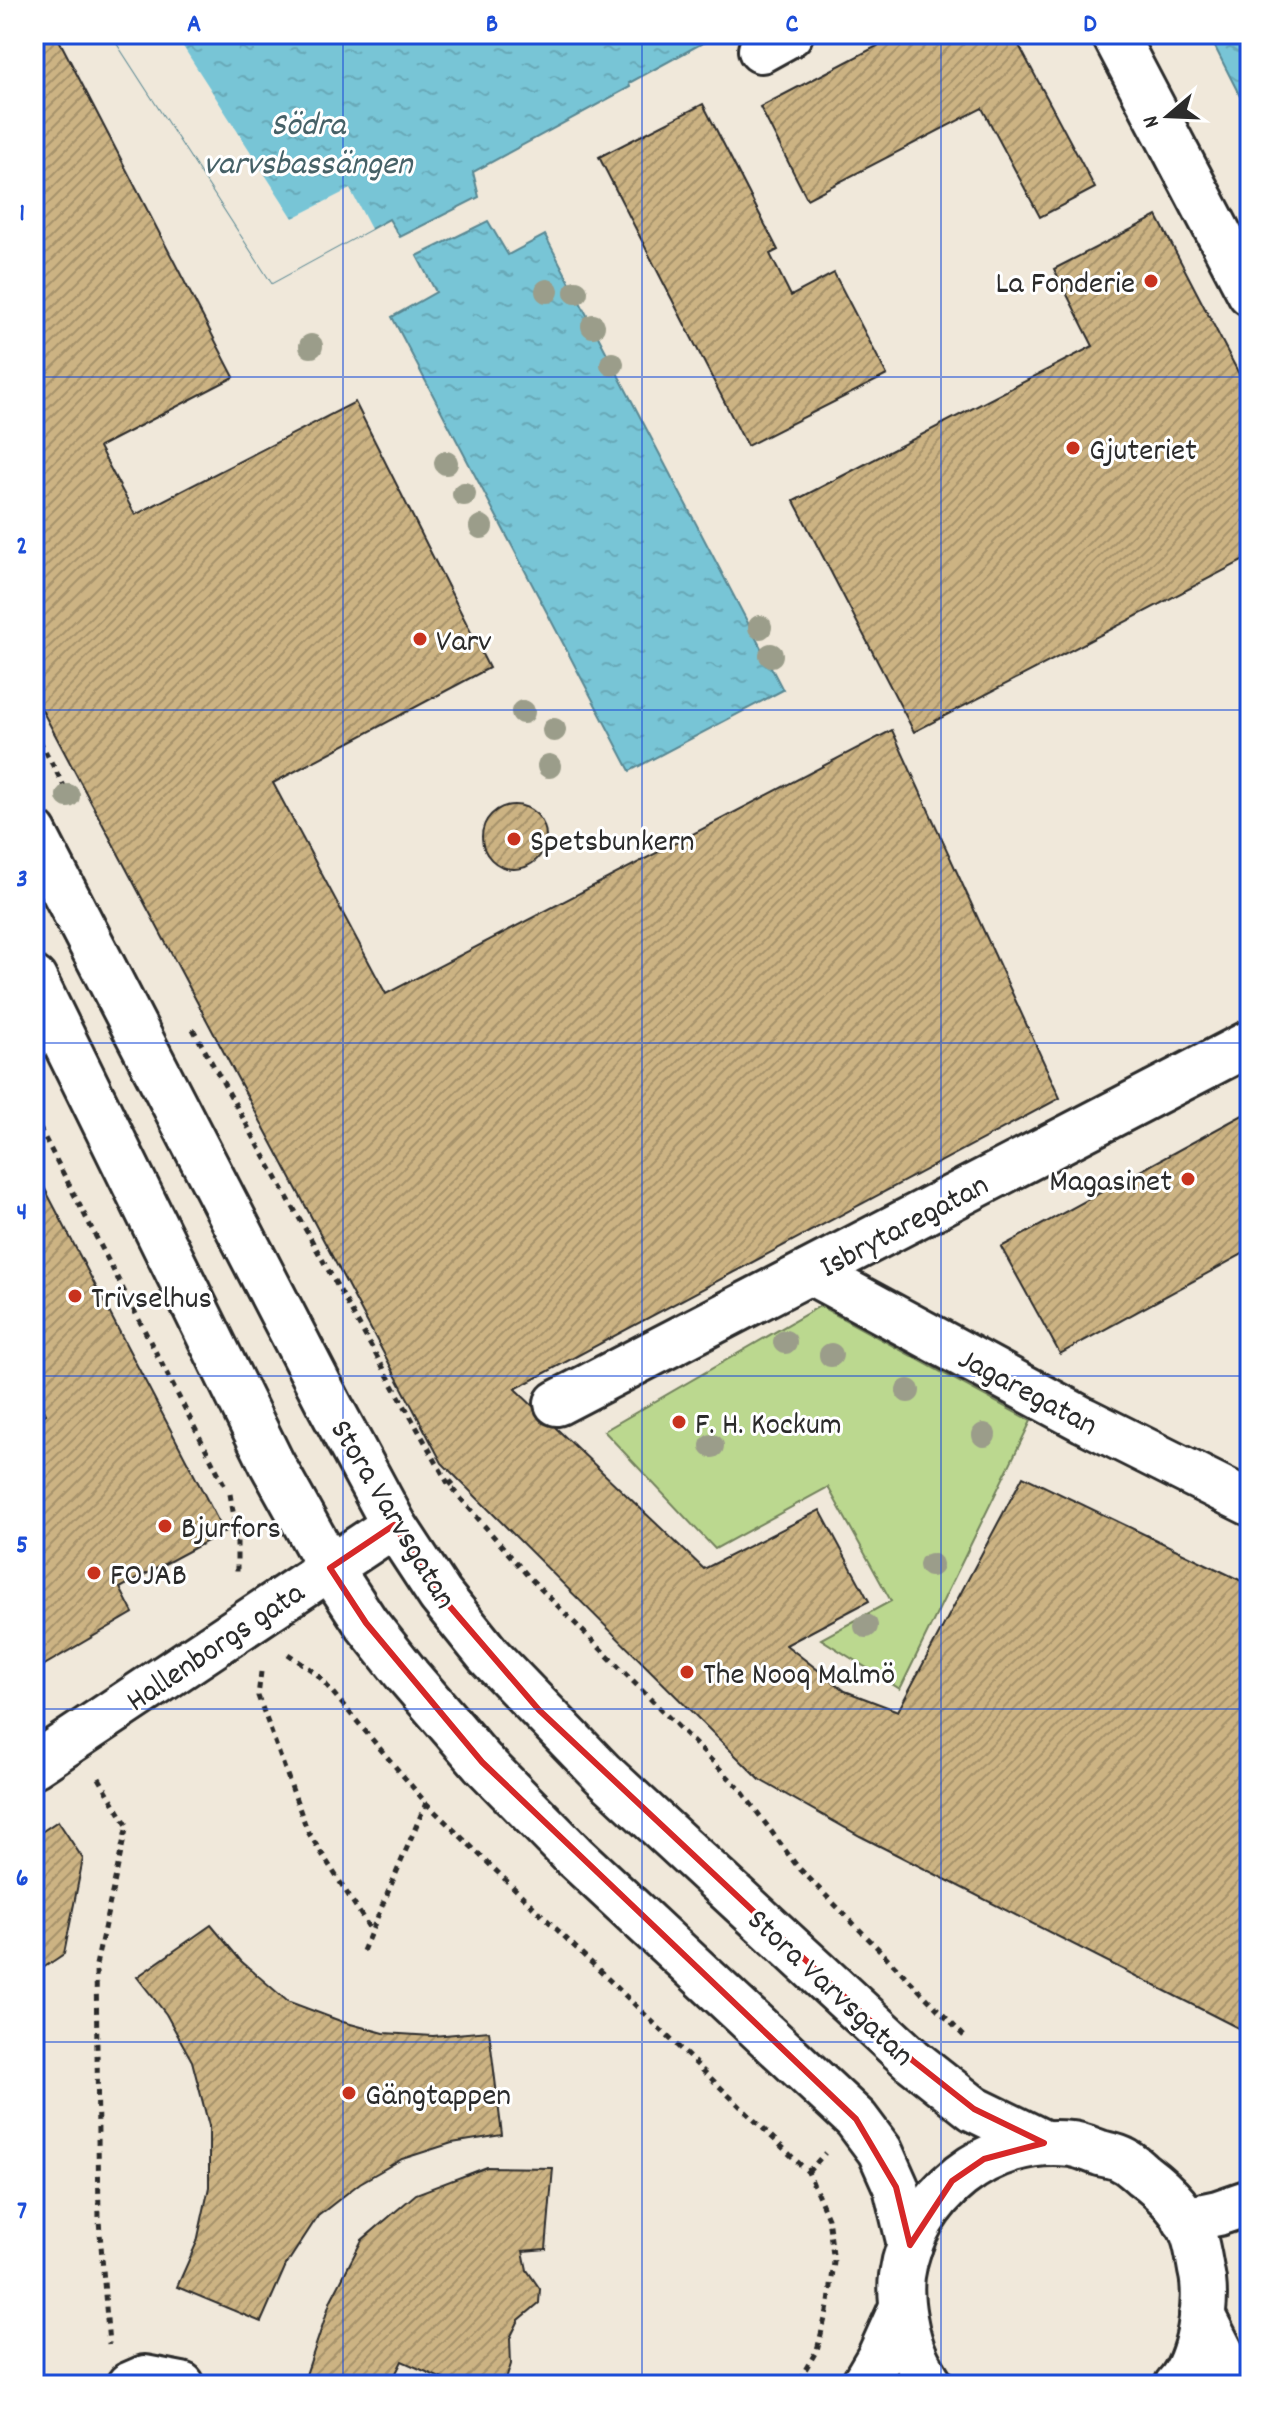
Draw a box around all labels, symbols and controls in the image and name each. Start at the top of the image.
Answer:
text: A [187,7,201,44]
text: B [486,7,498,44]
text: C [786,7,799,44]
text: D [1083,7,1097,44]
north arrow [1128,76,1208,156]
water label: Södra varvsbassängen [204,103,414,191]
text: N [1136,111,1169,132]
text: 1 [19,196,25,233]
place label: La Fonderie [995,263,1135,309]
marker: La Fonderie [1142,272,1160,290]
place label: Gjuteriet [1089,430,1197,476]
marker: Gjuteriet [1064,439,1082,457]
text: 2 [16,529,28,566]
place label: Varv [436,621,492,667]
marker: Varv [411,630,429,648]
place label: Spetsbunkern [530,821,695,867]
marker: Spetsbunkern [505,830,523,848]
text: 3 [16,862,28,899]
place label: Magasinet [1049,1161,1172,1207]
street label: Isbrytaregatan [813,1165,998,1292]
marker: Magasinet [1179,1170,1197,1188]
text: 4 [17,1195,27,1232]
place label: Trivselhus [91,1278,212,1324]
marker: Trivselhus [66,1287,84,1305]
street label: Jagaregatan [949,1338,1105,1450]
place label: F. H. Kockum [695,1404,842,1450]
street label: Stora Varvsgatan [316,1412,466,1619]
marker: F. H. Kockum [670,1413,688,1431]
place label: Bjurfors [181,1508,281,1554]
marker: Bjurfors [156,1517,174,1535]
text: 5 [16,1528,28,1565]
place label: FOJAB [110,1555,187,1601]
marker: FOJAB [85,1564,103,1582]
street label: Hallenborgs gata [118,1572,316,1726]
place label: The Nooq Malmö [703,1654,895,1700]
marker: The Nooq Malmö [678,1663,696,1681]
text: 6 [16,1861,28,1898]
street label: Stora Varvsgatan [735,1900,923,2079]
place label: Gängtappen [365,2075,511,2121]
marker: Gängtappen [340,2084,358,2102]
text: 7 [17,2194,27,2231]

